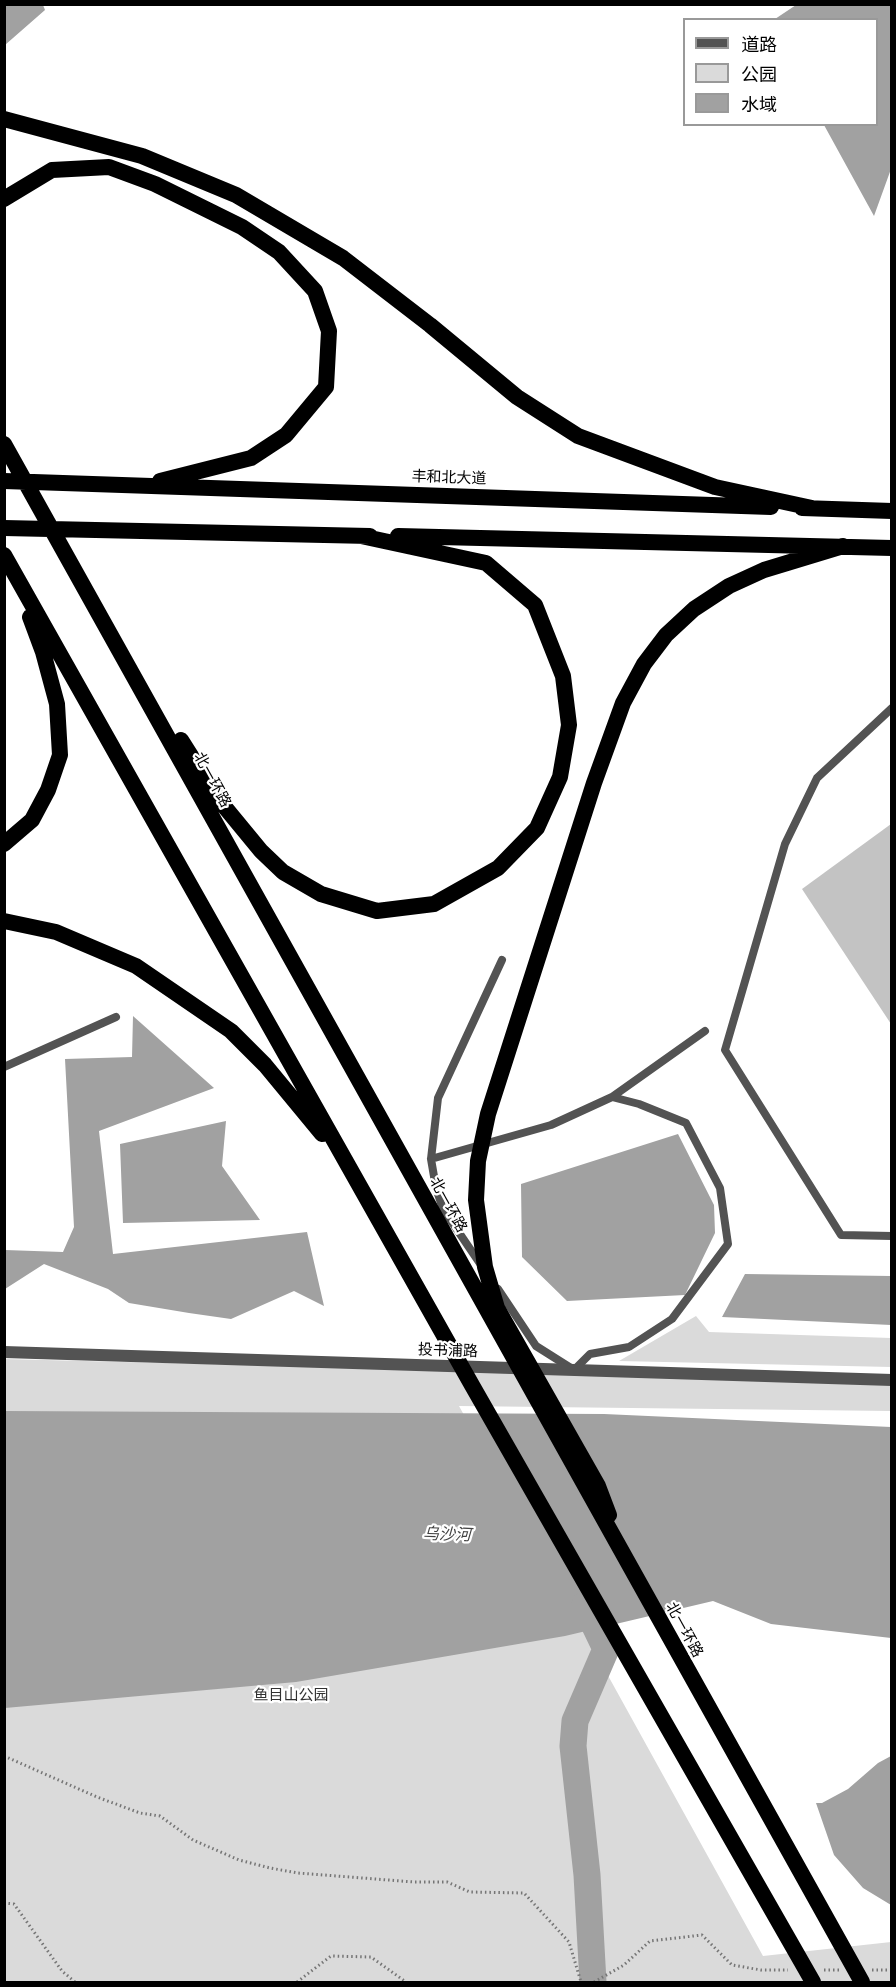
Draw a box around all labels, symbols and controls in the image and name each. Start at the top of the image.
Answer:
legend [683,18,878,126]
text: 道路 [741,34,777,56]
text: 公园 [741,64,777,86]
text: 水域 [741,94,777,116]
street label: 丰和北大道 [411,468,487,488]
street label: 北一环路 [190,749,234,811]
street label: 北一环路 [426,1174,470,1236]
street label: 投书浦路 [418,1341,478,1361]
water label: 乌沙河 [423,1525,471,1545]
street label: 北一环路 [662,1599,706,1661]
park label: 鱼目山公园 [254,1687,328,1705]

